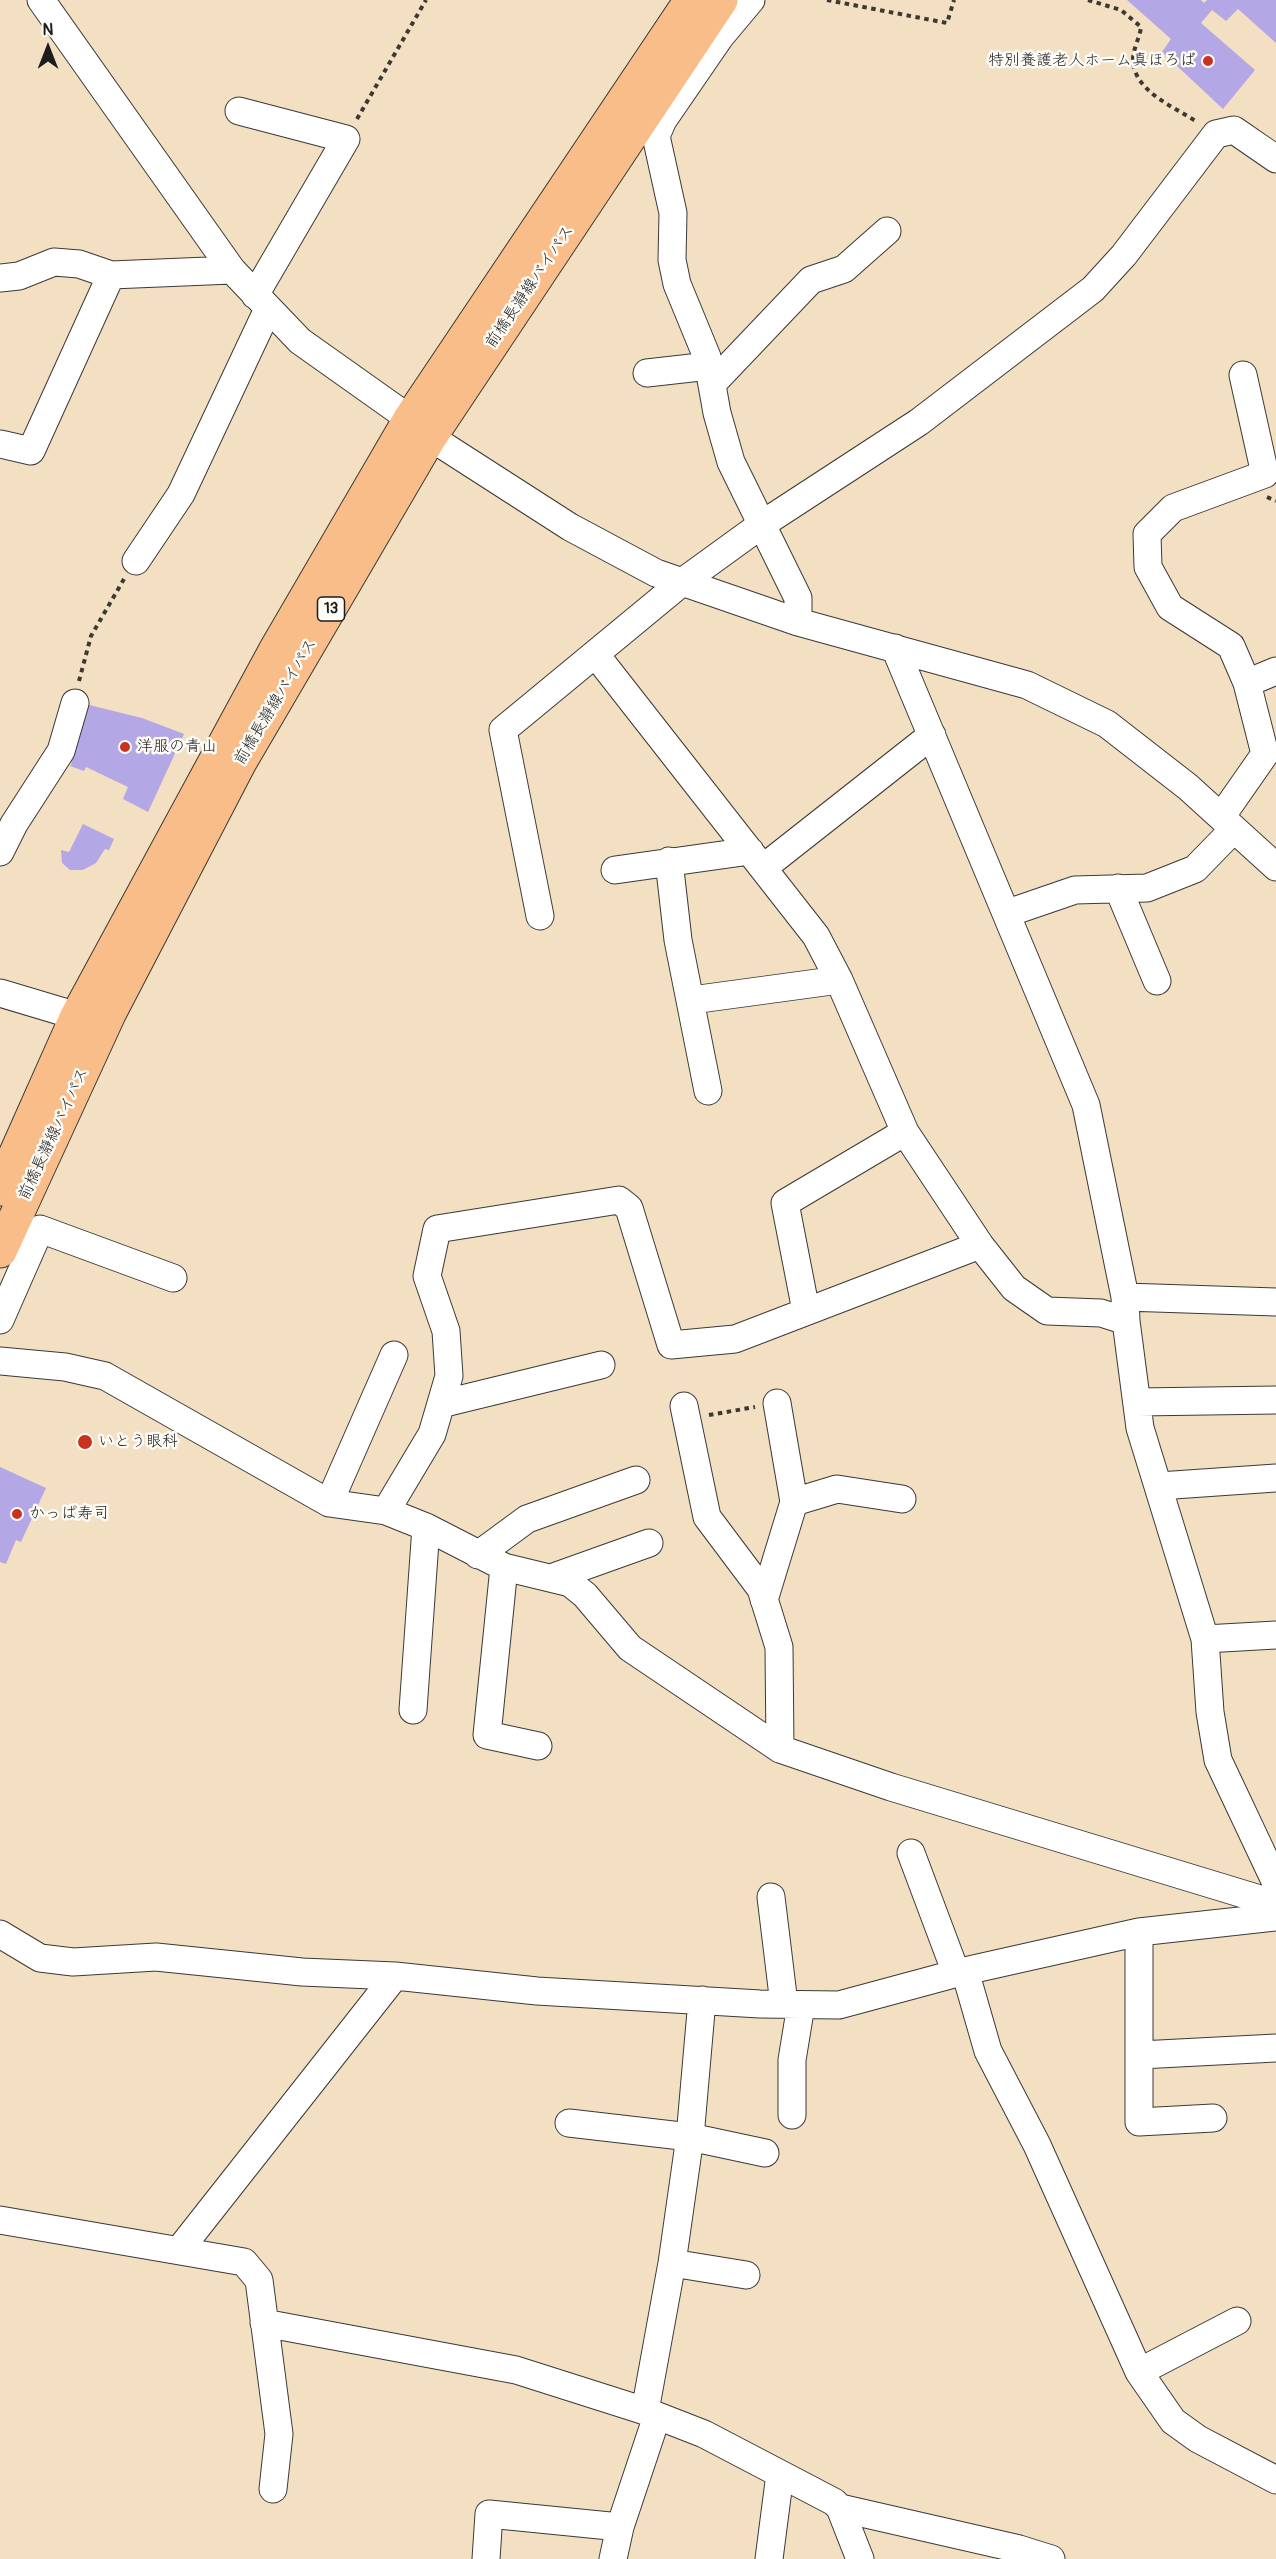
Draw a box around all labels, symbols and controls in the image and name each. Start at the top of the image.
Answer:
north arrow [18,18,78,78]
text: N [43,20,53,40]
place label: 特別養護老人ホーム真ほろば [988,51,1196,71]
marker: 特別養護老人ホーム真ほろば [1201,54,1215,68]
street label: 前橋長瀞線バイパス [482,222,578,352]
road number: 13 [318,597,344,621]
street label: 前橋長瀞線バイパス [231,635,321,769]
place label: 洋服の青山 [137,737,217,757]
marker: 洋服の青山 [118,740,132,754]
street label: 前橋長瀞線バイパス [15,1065,93,1203]
place label: いとう眼科 [98,1432,178,1452]
marker: いとう眼科 [76,1433,94,1451]
place label: かっぱ寿司 [29,1504,109,1524]
marker: かっぱ寿司 [10,1507,24,1521]

